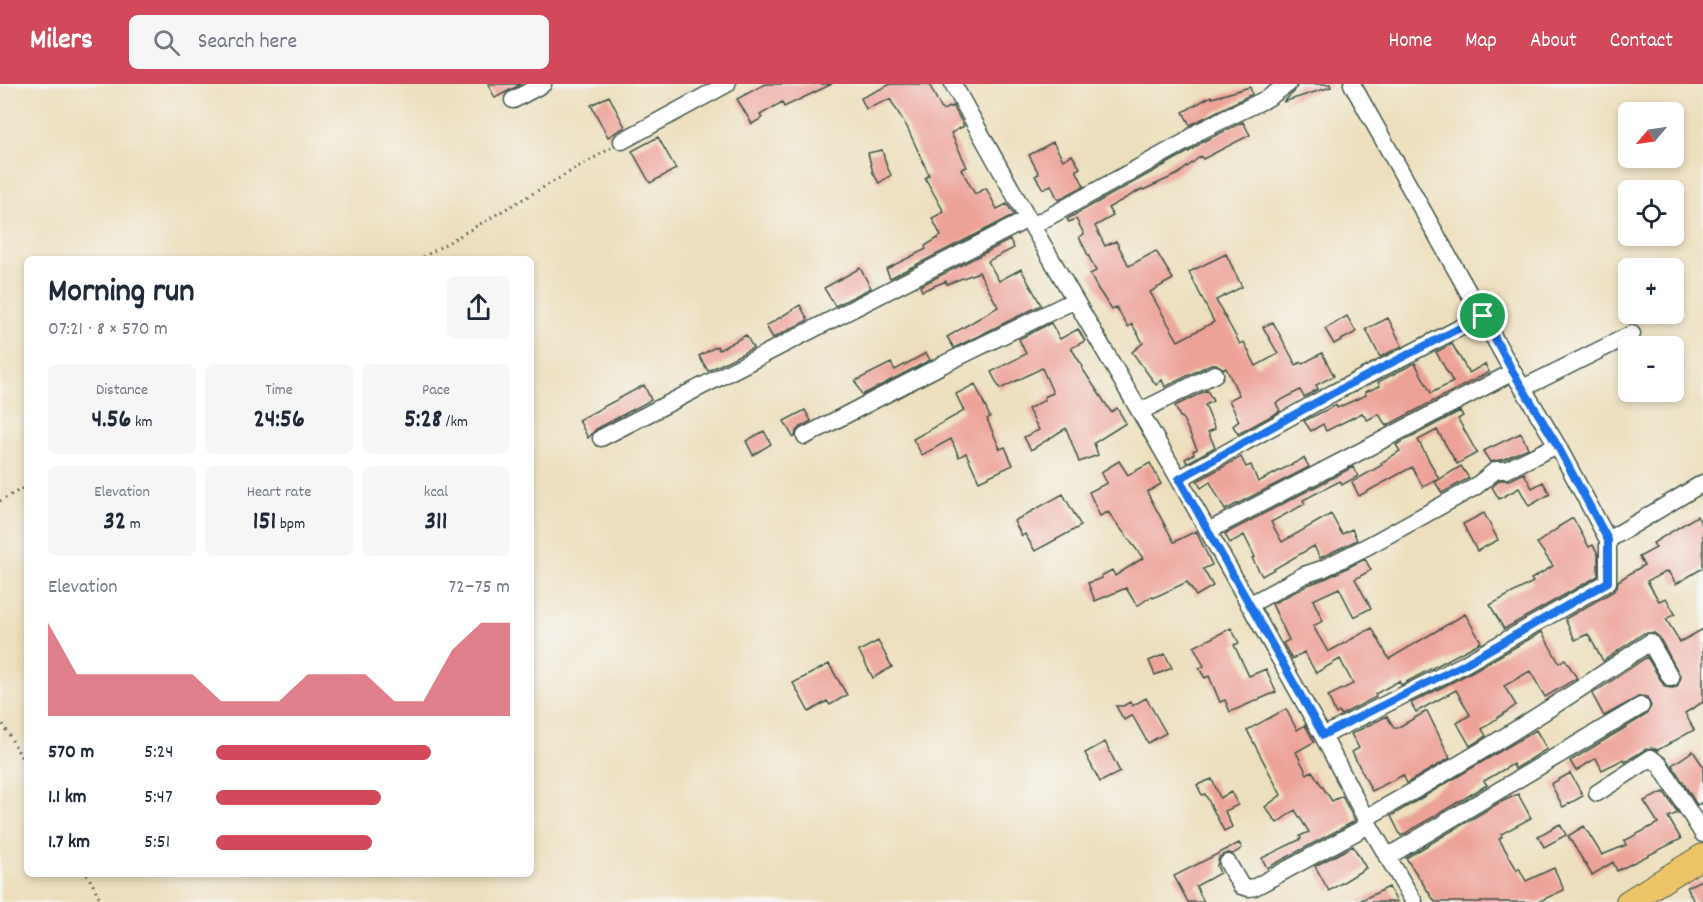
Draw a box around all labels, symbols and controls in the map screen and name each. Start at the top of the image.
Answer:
search box [129,15,549,69]
text: Milers [30,22,93,62]
icon: search [150,26,183,59]
text: Search here [198,27,297,58]
text: Home [1388,27,1432,57]
text: Map [1465,27,1497,57]
text: About [1530,27,1577,57]
text: Contact [1610,27,1673,57]
north arrow [1618,102,1684,168]
map controls [1618,102,1684,402]
button: locate [1618,180,1684,246]
button: + [1618,258,1684,324]
text: Morning run [48,270,195,317]
button: share [447,276,510,339]
pin [1457,290,1508,341]
icon: arrive [1466,299,1499,332]
text: 07:21 · 8 × 570 m [48,316,168,344]
button: − [1618,336,1684,402]
text: Distance [96,379,148,402]
text: Time [265,379,293,402]
text: Pace [422,379,450,402]
text: 4.56 [91,402,131,439]
text: 24:56 [253,402,305,439]
text: 5:28 [404,402,442,439]
text: km [131,411,153,434]
text: /km [442,411,468,434]
text: Elevation [94,481,150,504]
text: Heart rate [247,481,311,504]
text: kcal [424,481,448,504]
text: 32 [103,504,126,541]
text: 151 [253,504,276,541]
text: 311 [425,504,447,541]
text: m [126,513,141,536]
text: bpm [276,513,305,536]
text: Elevation [48,574,118,602]
text: 72–75 m [448,574,510,602]
text: 570 m [48,739,94,767]
text: 5:24 [144,739,174,767]
text: 1.1 km [48,784,87,812]
text: 5:47 [144,784,173,812]
text: 1.7 km [48,829,90,857]
text: 5:51 [144,829,170,857]

